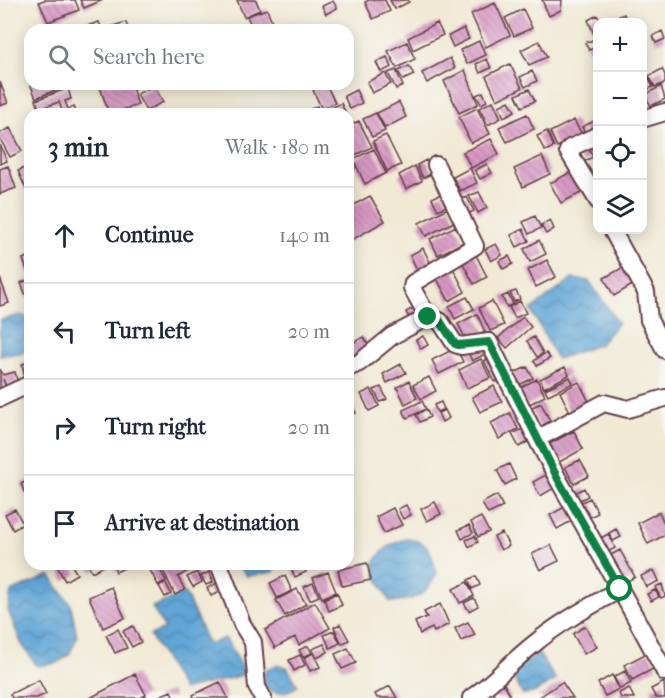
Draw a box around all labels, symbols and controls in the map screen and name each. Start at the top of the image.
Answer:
map controls [593,18,647,234]
button: + [593,18,647,72]
search box [24,24,354,90]
icon: search [45,41,78,74]
text: Search here [93,44,205,70]
button: − [593,72,647,126]
button: locate [593,126,647,180]
text: 3 min [48,132,109,163]
text: Walk · 180 m [225,136,330,159]
button: layers [593,180,647,234]
icon: ahead [48,219,81,252]
text: Continue [105,222,194,248]
text: 140 m [279,224,330,247]
route end [414,303,440,329]
icon: left [48,315,81,348]
text: Turn left [105,318,191,344]
text: 20 m [288,320,330,343]
icon: right [48,411,81,444]
text: Turn right [105,414,206,440]
text: 20 m [288,416,330,439]
icon: arrive [48,507,81,540]
text: Arrive at destination [105,510,299,536]
route start [606,575,632,601]

